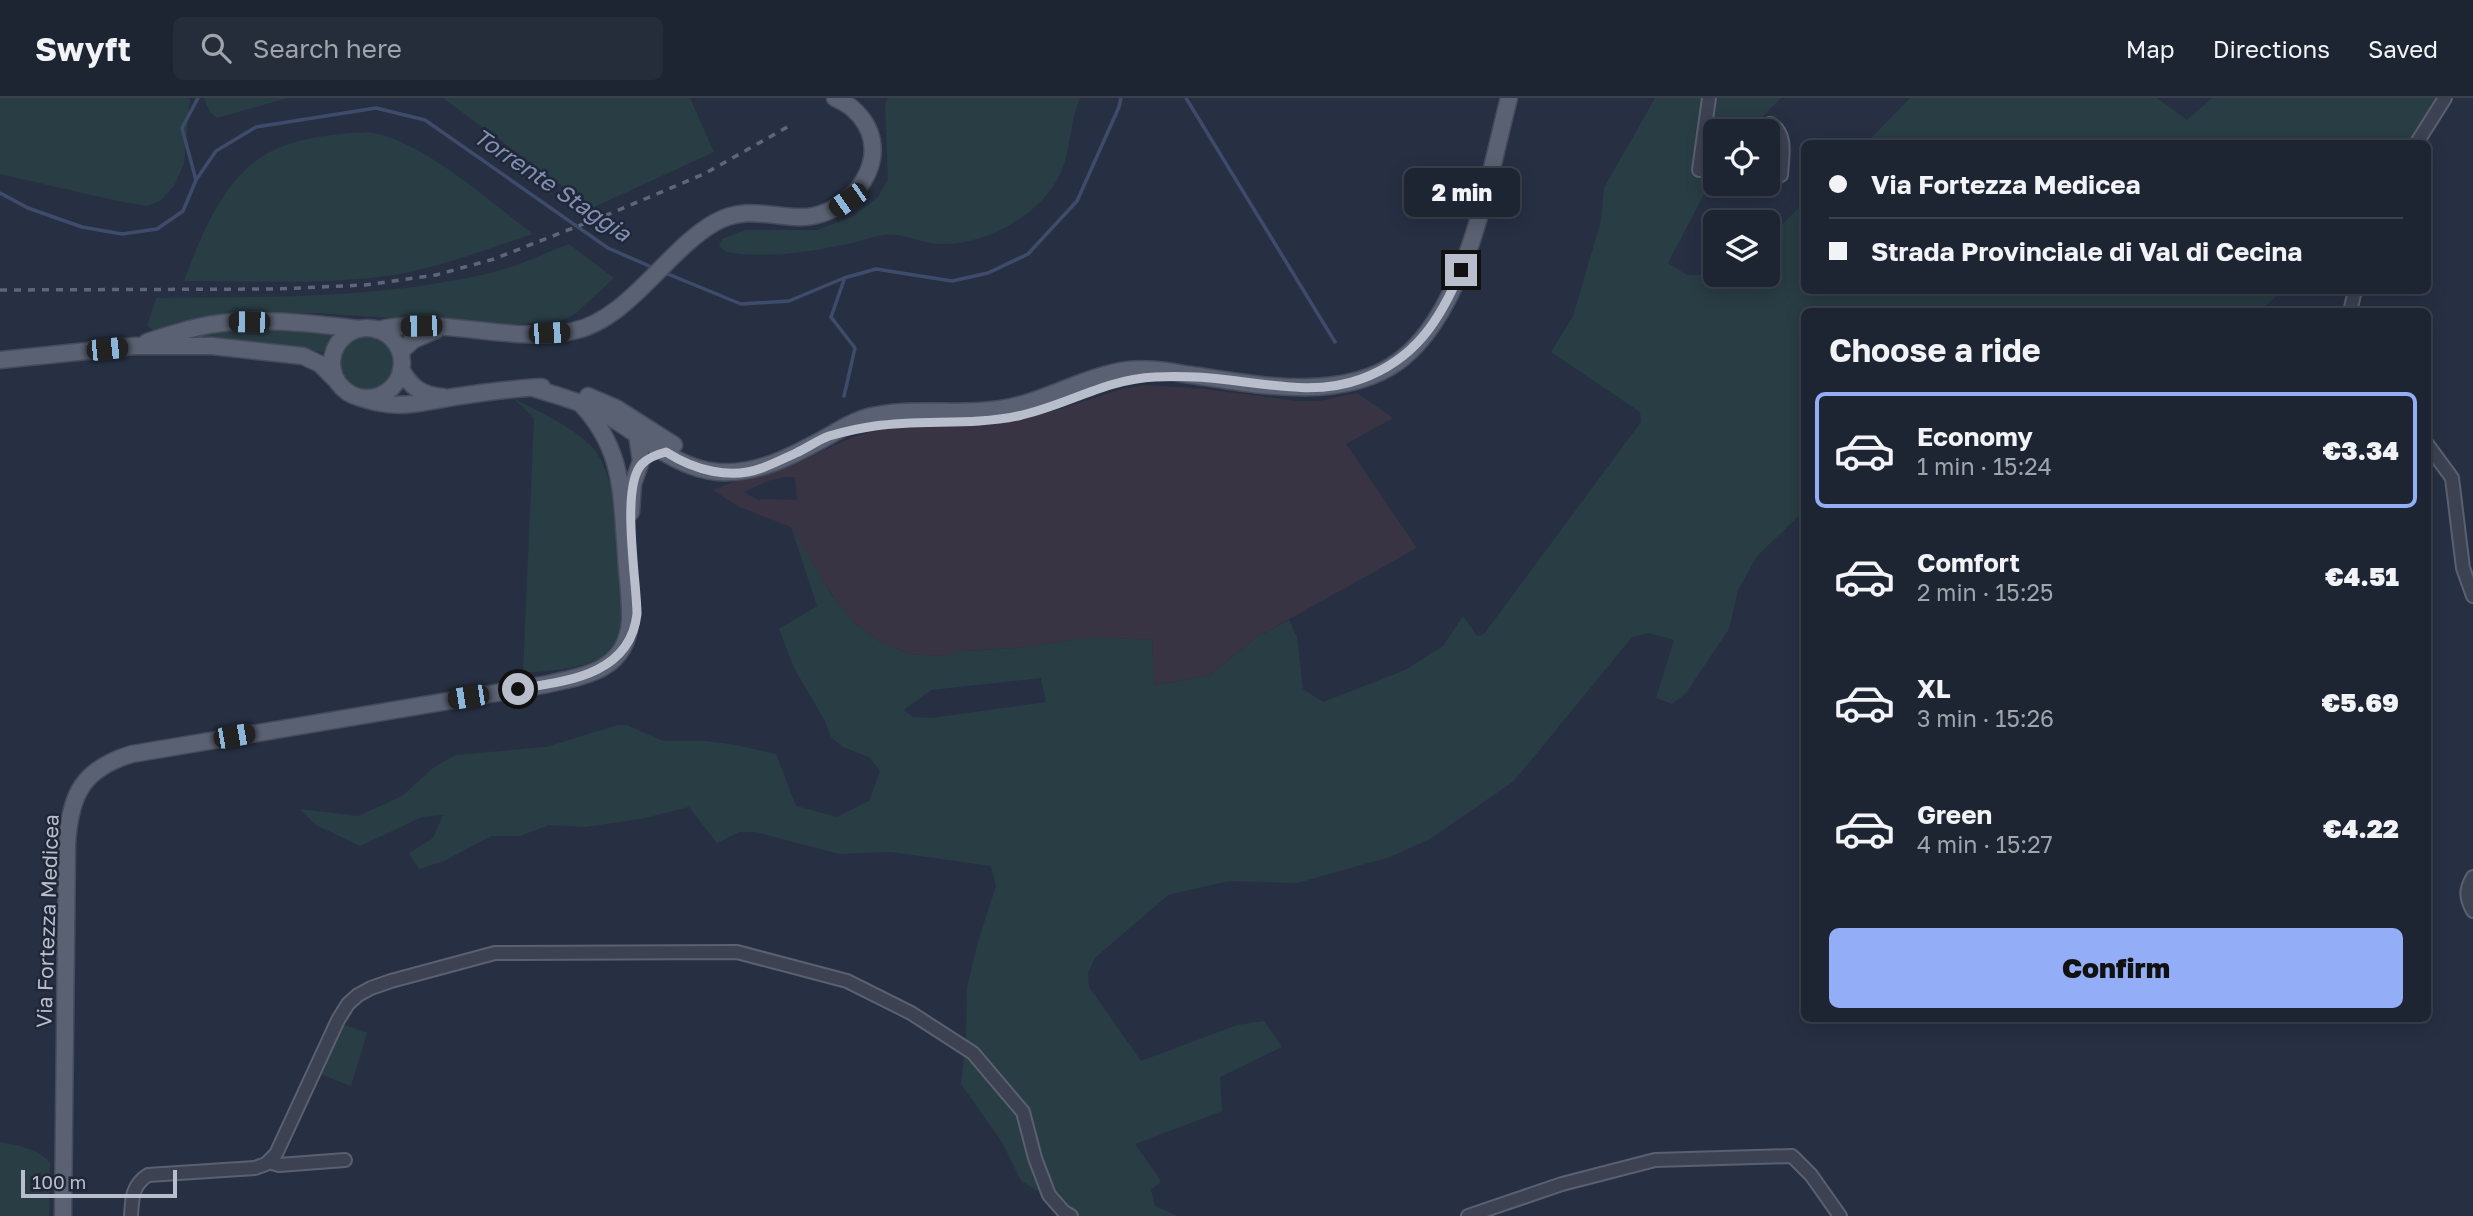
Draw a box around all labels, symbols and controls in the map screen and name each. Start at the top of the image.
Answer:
search box [173,17,663,80]
text: Swyft [35,29,131,68]
icon: search [197,29,235,67]
text: Search here [253,33,402,64]
text: Map [2126,34,2175,63]
text: Directions [2213,34,2330,63]
text: Saved [2368,34,2438,63]
map controls [1703,119,1780,287]
button: locate [1703,119,1780,196]
water label: Torrente Staggia [469,121,637,248]
callout: 2 min [1403,169,1519,218]
text: Via Fortezza Medicea [1871,169,2141,200]
text: 2 min [1432,178,1492,206]
car [825,179,872,221]
button: layers [1703,210,1780,287]
text: Strada Provinciale di Val di Cecina [1871,236,2302,267]
route end [1445,254,1477,286]
car [228,311,271,333]
car [400,315,443,337]
car [528,321,571,345]
text: Choose a ride [1829,331,2041,369]
car [86,336,129,362]
icon: car [1833,419,1896,482]
text: Economy [1917,421,2033,452]
text: €3.34 [2322,435,2399,466]
text: 1 min · 15:24 [1917,452,2052,480]
icon: car [1833,545,1896,608]
text: Comfort [1917,547,2020,578]
text: €4.51 [2325,561,2399,592]
text: 2 min · 15:25 [1917,578,2053,606]
icon: car [1833,671,1896,734]
route start [502,673,534,705]
text: XL [1917,673,1951,704]
car [446,683,491,711]
text: €5.69 [2322,687,2399,718]
text: 3 min · 15:26 [1917,704,2054,732]
car [212,722,257,750]
icon: car [1833,797,1896,860]
text: Green [1917,799,1992,830]
text: €4.22 [2323,813,2399,844]
street label: Via Fortezza Medicea [30,814,64,1028]
text: 4 min · 15:27 [1917,830,2053,858]
button: Confirm [1829,928,2403,1008]
scale bar [21,1167,177,1199]
text: 100 m [32,1170,86,1193]

